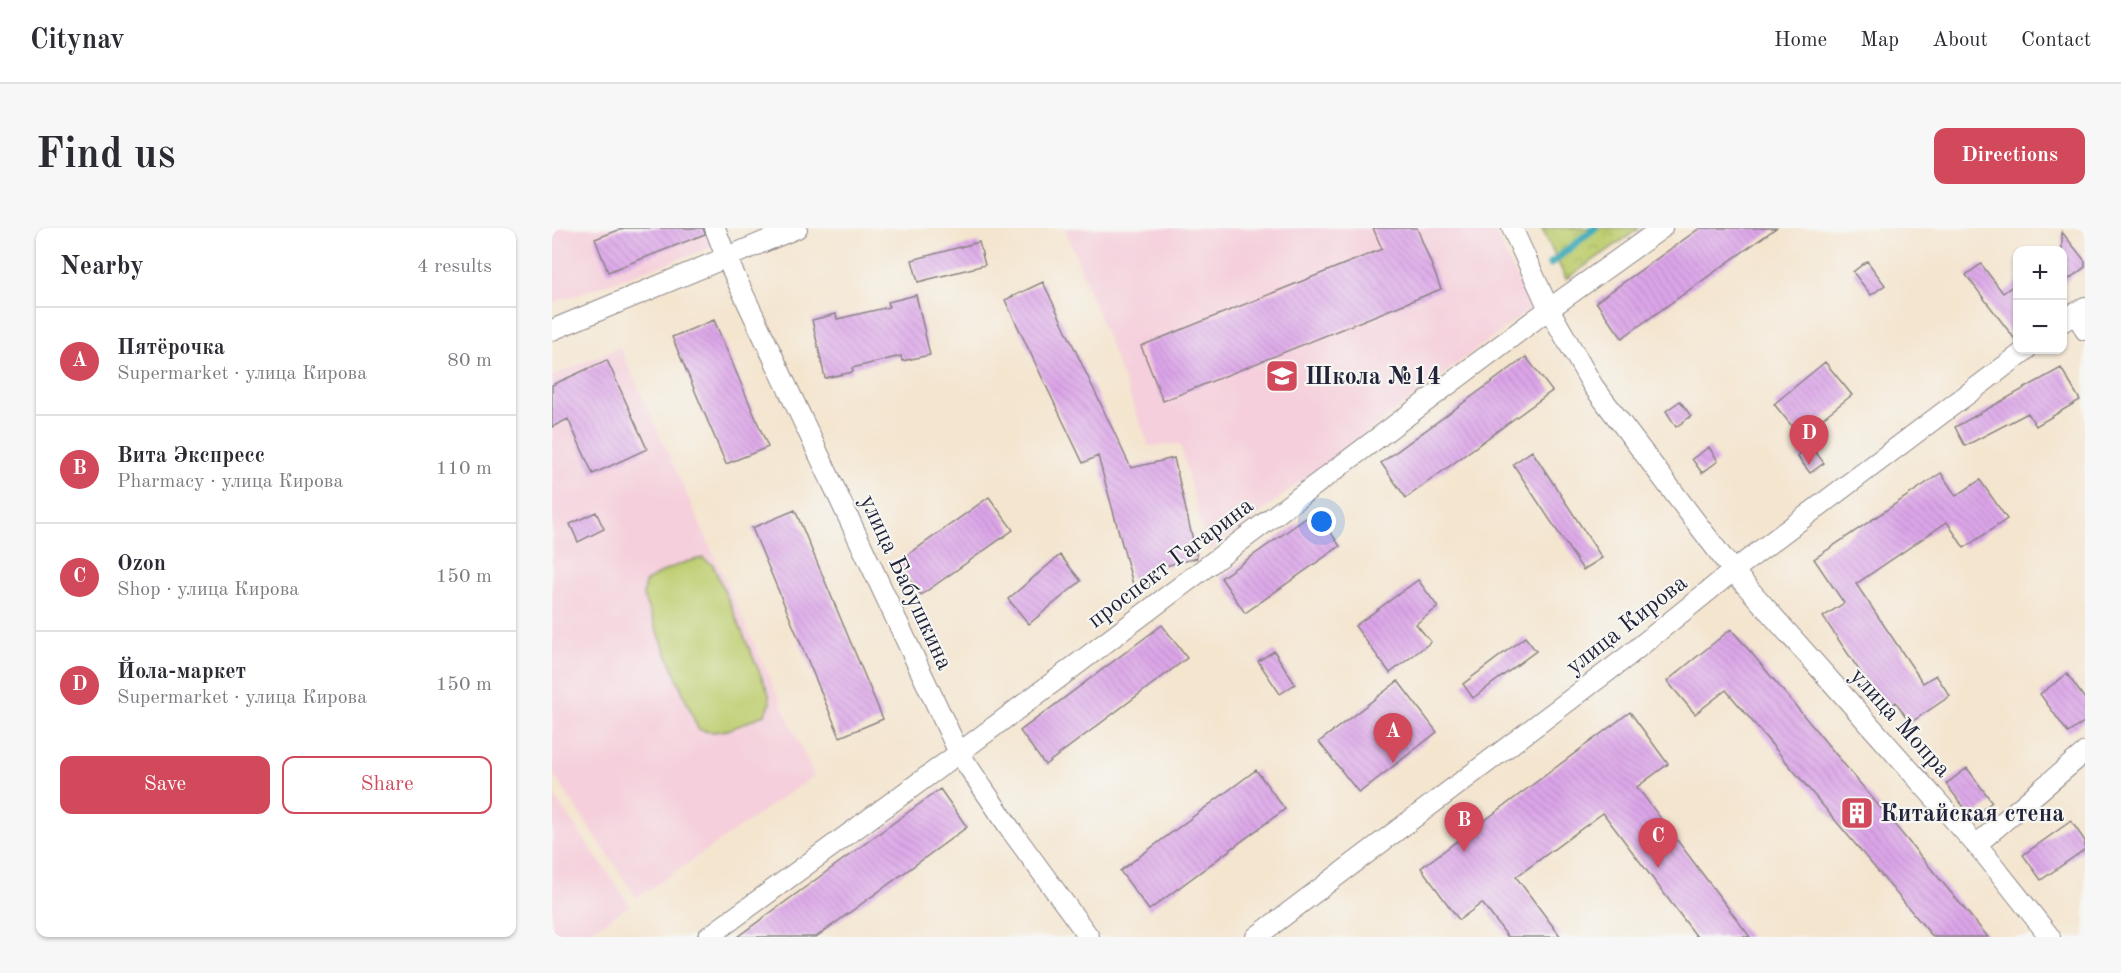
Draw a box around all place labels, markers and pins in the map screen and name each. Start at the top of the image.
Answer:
school or university icon: Школа №14 [1264,358,1300,394]
place label: Школа №14 [1305,366,1441,390]
pin: D [1790,416,1828,465]
pin: A [1374,714,1412,763]
building icon: Китайская стена [1839,795,1875,831]
pin: B [1444,802,1484,852]
place label: Китайская стена [1880,803,2064,827]
pin: C [1638,818,1678,868]

